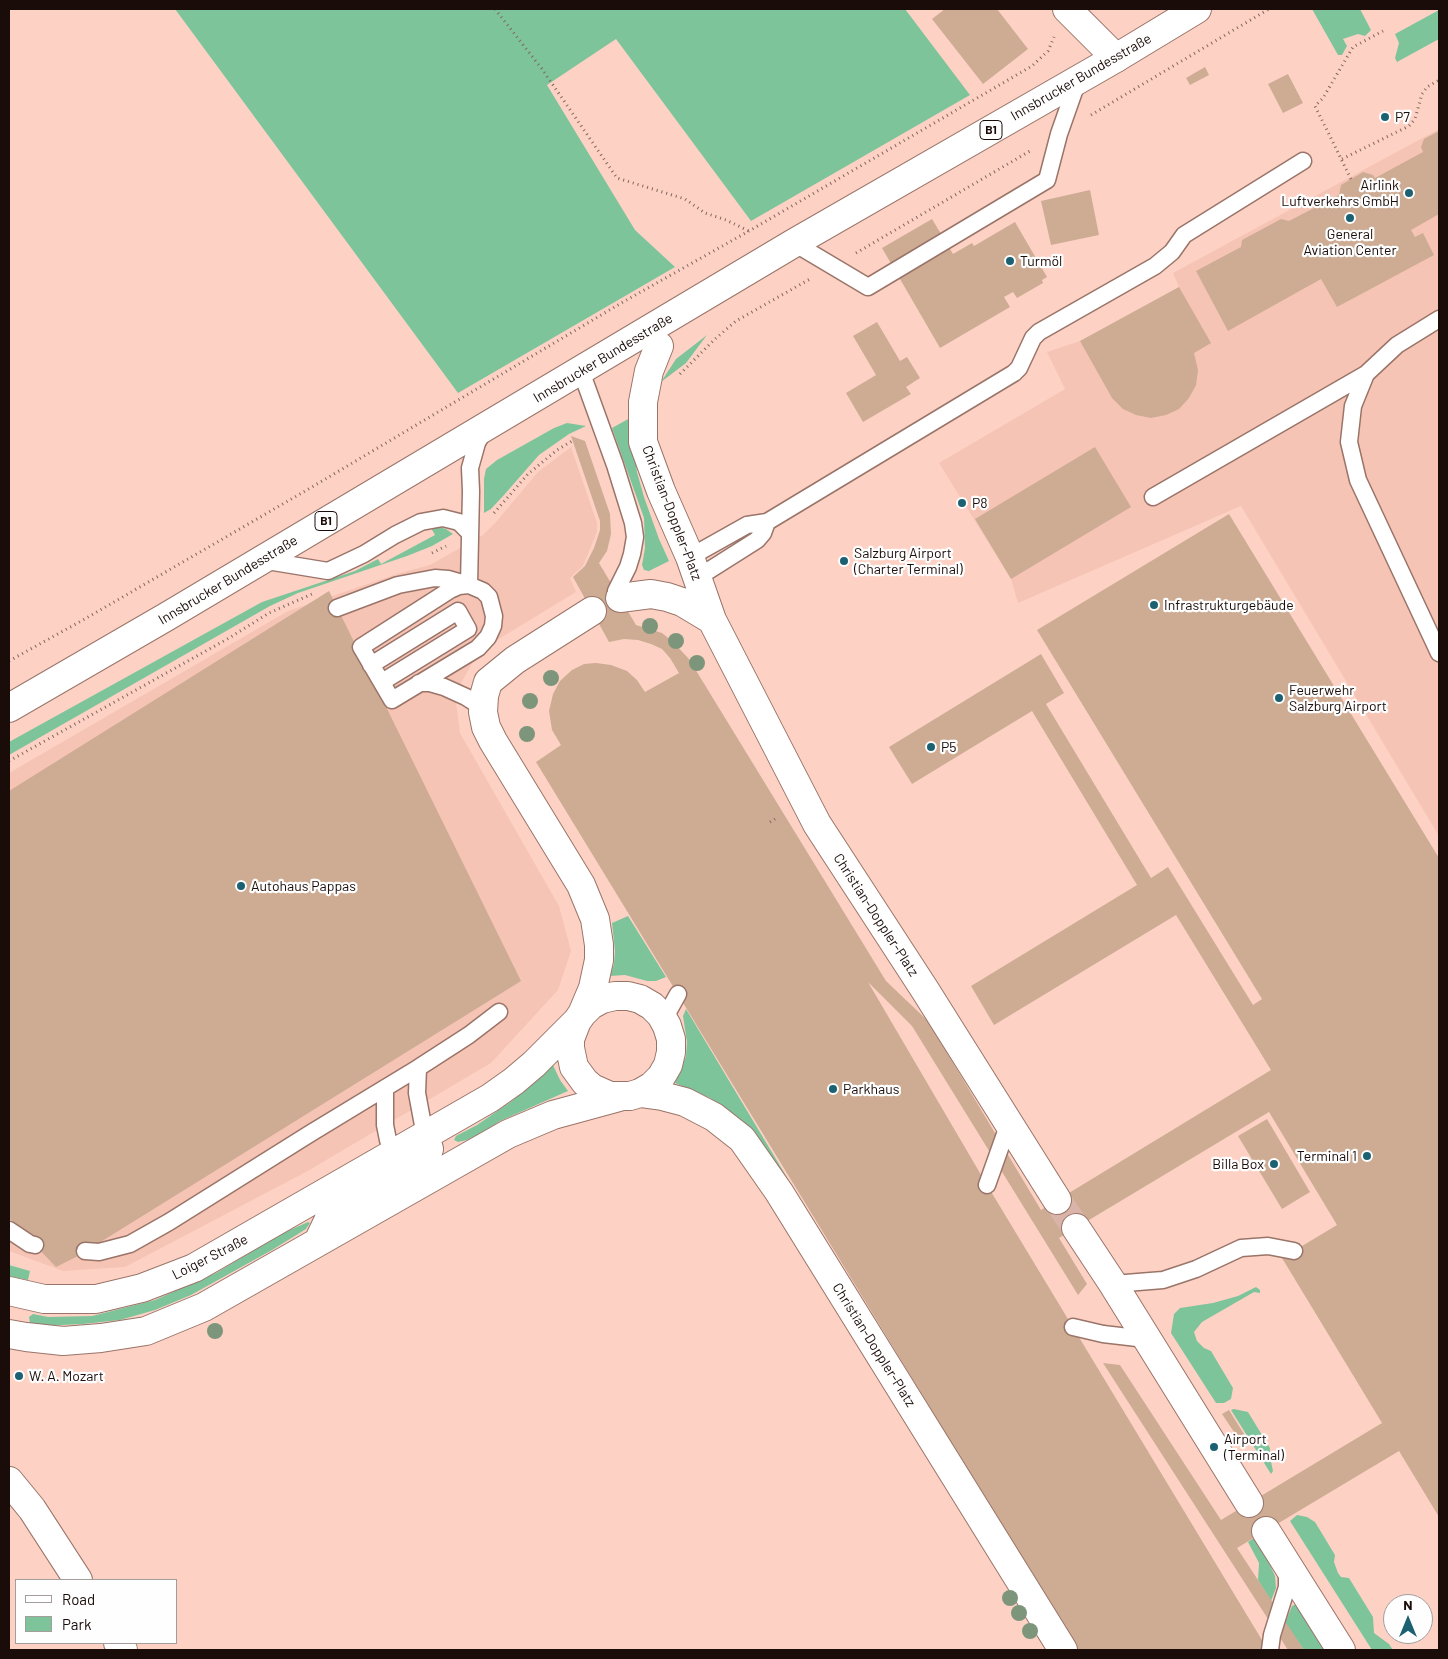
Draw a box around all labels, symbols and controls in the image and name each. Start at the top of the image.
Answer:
street label: Innsbrucker Bundesstraße [1008,30,1154,124]
place label: P7 [1395,109,1410,125]
marker: P7 [1379,111,1391,123]
road number: B1 [980,120,1002,140]
place label: Airlink Luftverkehrs GmbH [1281,177,1399,210]
marker: Airlink Luftverkehrs GmbH [1403,187,1415,199]
marker: General Aviation Center [1344,212,1356,224]
place label: General Aviation Center [1303,226,1397,258]
place label: Turmöl [1020,253,1062,269]
marker: Turmöl [1004,255,1016,267]
street label: Innsbrucker Bundesstraße [530,310,676,406]
street label: Christian-Doppler-Platz [639,443,705,583]
place label: P8 [972,495,988,511]
marker: P8 [956,497,968,509]
road number: B1 [315,512,337,530]
street label: Innsbrucker Bundesstraße [155,532,301,628]
place label: Salzburg Airport (Charter Terminal) [854,545,963,578]
marker: Salzburg Airport (Charter Terminal) [838,555,850,567]
place label: Infrastrukturgebäude [1164,597,1294,613]
marker: Infrastrukturgebäude [1148,599,1160,611]
place label: Feuerwehr Salzburg Airport [1289,682,1387,714]
marker: Feuerwehr Salzburg Airport [1273,692,1285,704]
place label: P5 [941,739,956,755]
marker: P5 [925,741,937,753]
street label: Christian-Doppler-Platz [830,850,922,980]
place label: Autohaus Pappas [251,878,356,894]
marker: Autohaus Pappas [235,880,247,892]
place label: Parkhaus [843,1081,899,1097]
marker: Parkhaus [827,1083,839,1095]
place label: Terminal 1 [1297,1148,1357,1164]
marker: Terminal 1 [1361,1150,1373,1162]
place label: Billa Box [1212,1156,1264,1172]
marker: Billa Box [1268,1158,1280,1170]
street label: Loiger Straße [169,1231,251,1283]
street label: Christian-Doppler-Platz [829,1280,919,1410]
place label: W. A. Mozart [29,1368,104,1384]
marker: W. A. Mozart [13,1370,25,1382]
place label: Airport (Terminal) [1224,1431,1284,1464]
marker: Airport (Terminal) [1208,1441,1220,1453]
legend [15,1579,178,1644]
text: Road [62,1590,95,1608]
north arrow [1383,1594,1433,1644]
text: N [1403,1596,1413,1613]
text: Park [62,1615,91,1633]

